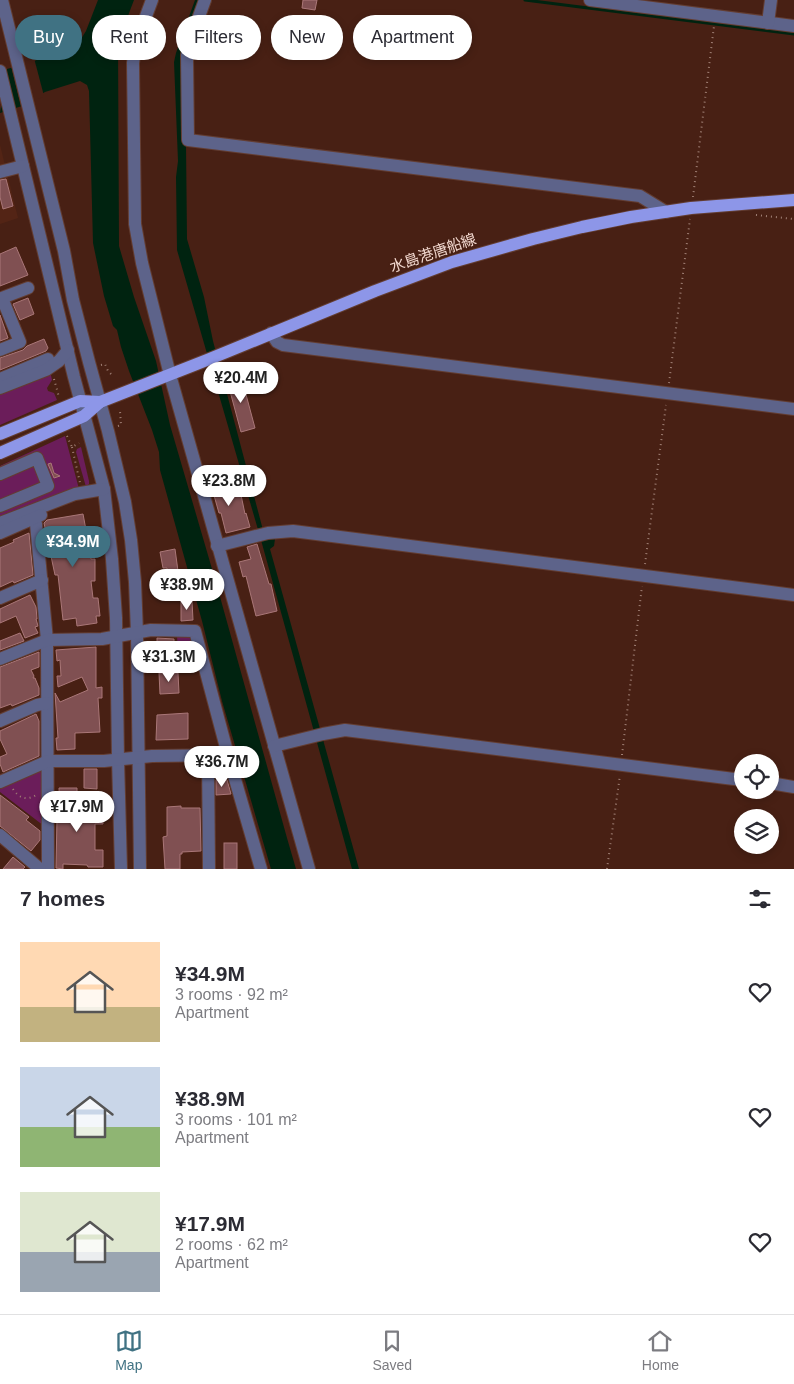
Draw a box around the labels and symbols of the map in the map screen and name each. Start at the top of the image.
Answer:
street label: 水島港唐船線 [388,230,478,275]
pin: ¥20.4M [200,362,282,404]
pin: ¥23.8M [188,464,270,507]
pin: ¥34.9M [32,526,114,568]
pin: ¥38.9M [146,568,228,611]
pin: ¥31.3M [128,640,210,683]
pin: ¥36.7M [181,746,263,788]
pin: ¥17.9M [36,790,118,833]

